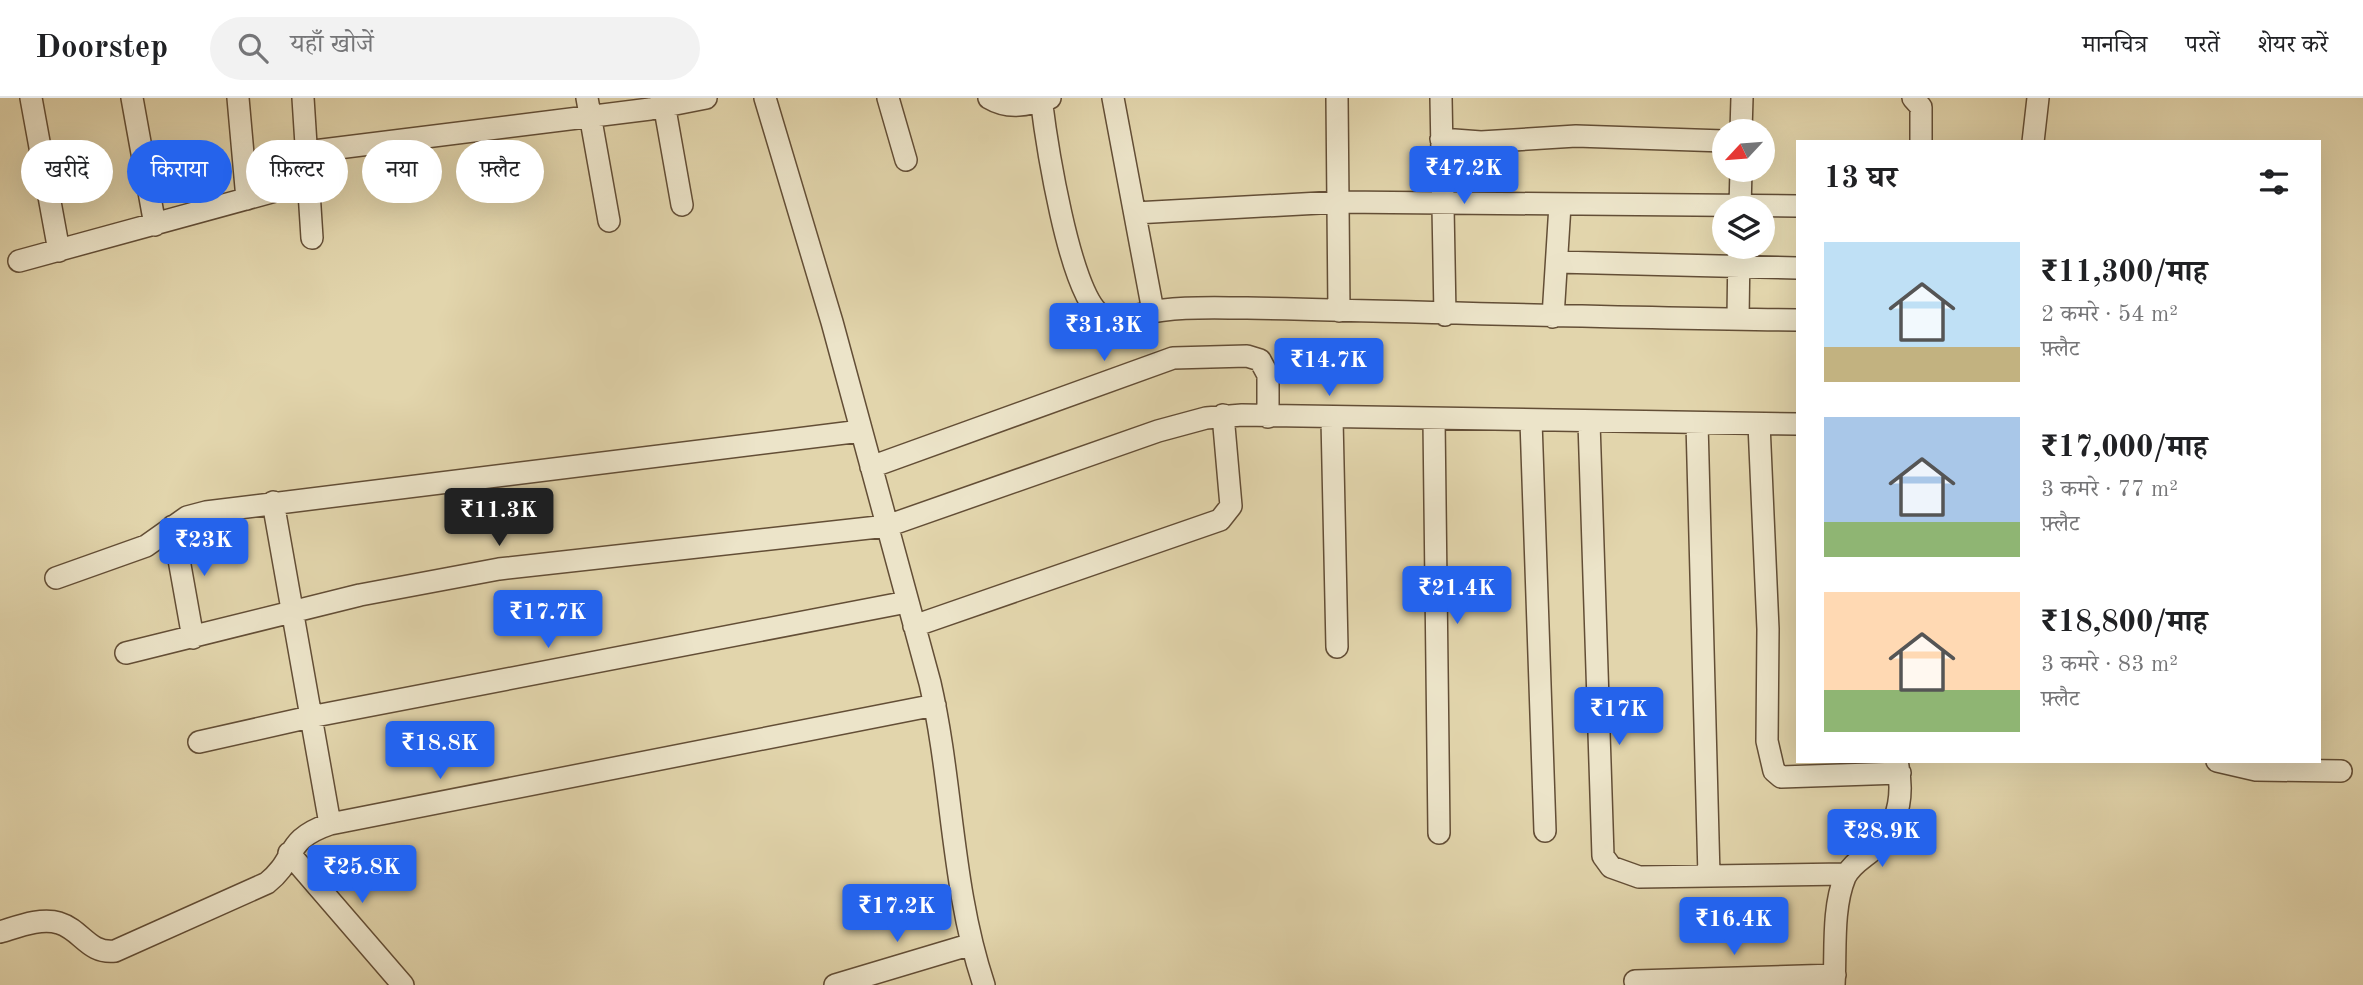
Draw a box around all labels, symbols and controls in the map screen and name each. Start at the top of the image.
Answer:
search box [210,17,700,80]
icon: search [234,29,272,67]
text: Doorstep [35,32,168,65]
text: यहाँ खोजें [290,32,374,58]
text: मानचित्र [2082,34,2147,58]
text: परतें [2185,34,2220,58]
text: शेयर करें [2258,34,2328,58]
north arrow [1712,119,1774,182]
map controls [1712,119,1775,259]
chip: खरीदें [21,140,113,203]
chip: किराया [127,140,232,203]
chip: फ़िल्टर [246,140,348,203]
chip: नया [362,140,442,203]
chip: फ़्लैट [456,140,544,203]
pin: ₹47.2K [1407,146,1521,206]
text: ₹47.2K [1425,157,1503,180]
icon: filters [2255,163,2293,201]
text: 13 घर [1824,164,1897,194]
button: layers [1712,196,1775,259]
text: ₹11,300/माह [2041,258,2207,288]
icon: home [1880,270,1964,354]
pin: ₹31.3K [1047,303,1161,363]
text: 2 कमरे · 54 m² [2041,303,2178,326]
text: ₹31.3K [1065,314,1143,337]
pin: ₹14.7K [1272,338,1386,398]
text: फ़्लैट [2041,338,2079,361]
text: ₹14.7K [1290,349,1368,372]
text: ₹17,000/माह [2041,433,2207,463]
icon: home [1880,445,1964,529]
text: 3 कमरे · 77 m² [2041,478,2178,501]
pin: ₹11.3K [442,489,556,548]
text: ₹11.3K [460,499,538,522]
text: फ़्लैट [2041,513,2079,536]
pin: ₹23K [163,518,245,578]
text: ₹23K [175,529,233,552]
pin: ₹21.4K [1400,566,1514,626]
text: ₹21.4K [1418,577,1496,600]
pin: ₹17.7K [491,590,605,650]
text: ₹17.7K [509,601,587,624]
text: ₹18,800/माह [2041,608,2207,638]
icon: home [1880,620,1964,704]
text: 3 कमरे · 83 m² [2041,653,2178,676]
pin: ₹17K [1578,688,1660,747]
text: फ़्लैट [2041,688,2079,711]
text: ₹17K [1590,698,1648,721]
pin: ₹18.8K [383,722,497,781]
text: ₹18.8K [401,732,479,755]
pin: ₹28.9K [1825,810,1939,869]
text: ₹28.9K [1843,820,1921,843]
pin: ₹25.8K [305,846,419,905]
text: ₹25.8K [323,856,401,879]
pin: ₹17.2K [840,884,954,944]
text: ₹17.2K [858,895,936,918]
pin: ₹16.4K [1677,898,1791,957]
text: ₹16.4K [1695,908,1773,931]

